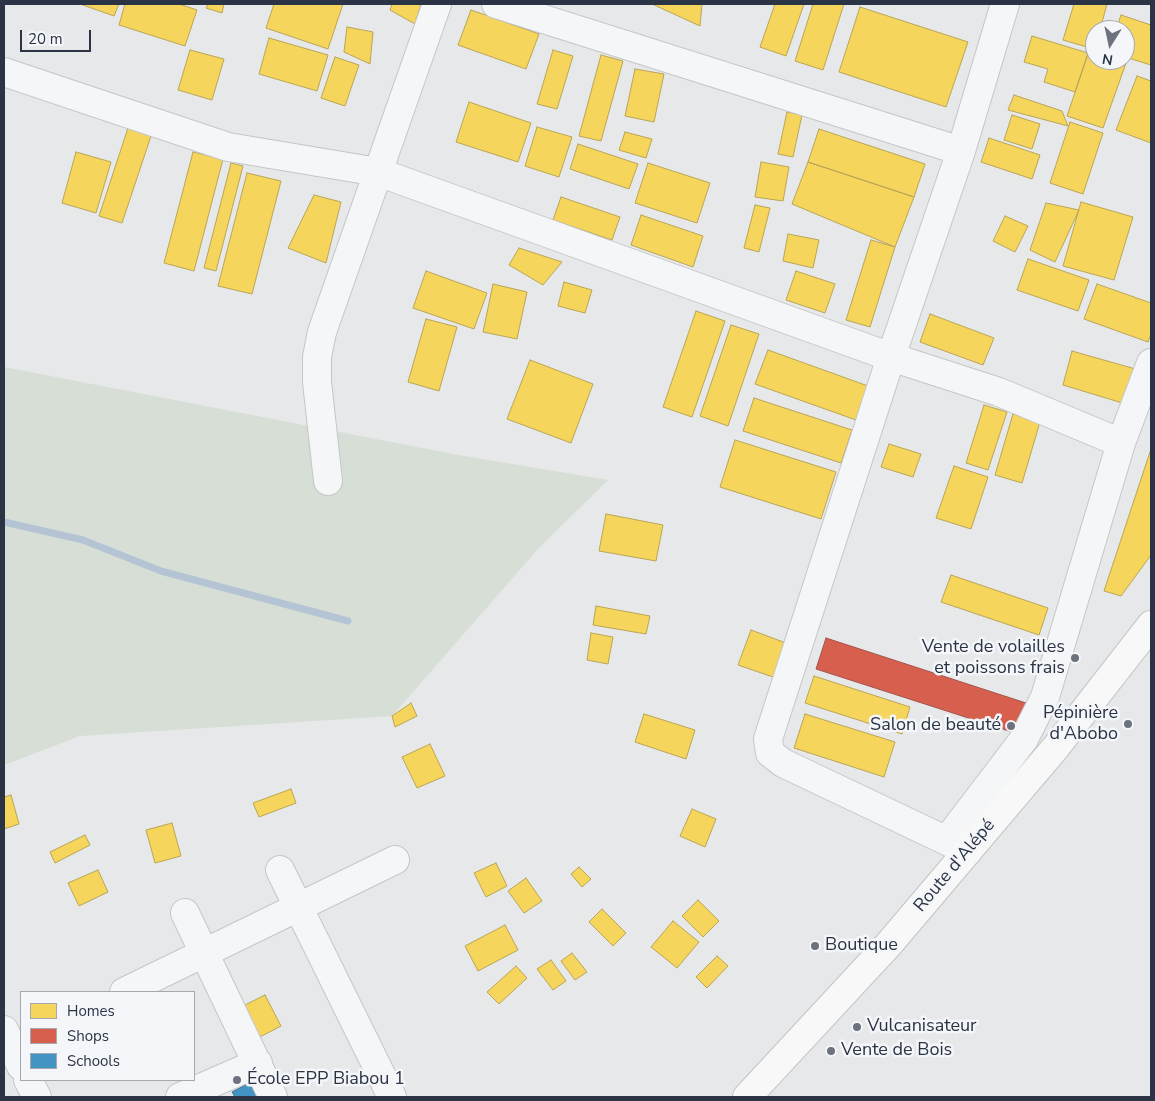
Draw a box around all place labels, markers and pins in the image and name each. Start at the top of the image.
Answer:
place label: Vente de volailles et poissons frais [922,637,1065,680]
marker: Vente de volailles et poissons frais [1069,652,1081,664]
place label: Pépinière d'Abobo [1043,703,1118,746]
place label: Salon de beauté [870,715,1001,737]
marker: Pépinière d'Abobo [1122,718,1134,730]
marker: Salon de beauté [1005,720,1017,732]
place label: Boutique [825,935,898,957]
marker: Boutique [809,940,821,952]
place label: Vulcanisateur [867,1016,977,1038]
marker: Vulcanisateur [851,1021,863,1033]
place label: Vente de Bois [841,1040,952,1062]
marker: Vente de Bois [825,1045,837,1057]
place label: École EPP Biabou 1 [247,1069,405,1091]
marker: École EPP Biabou 1 [231,1074,243,1086]

